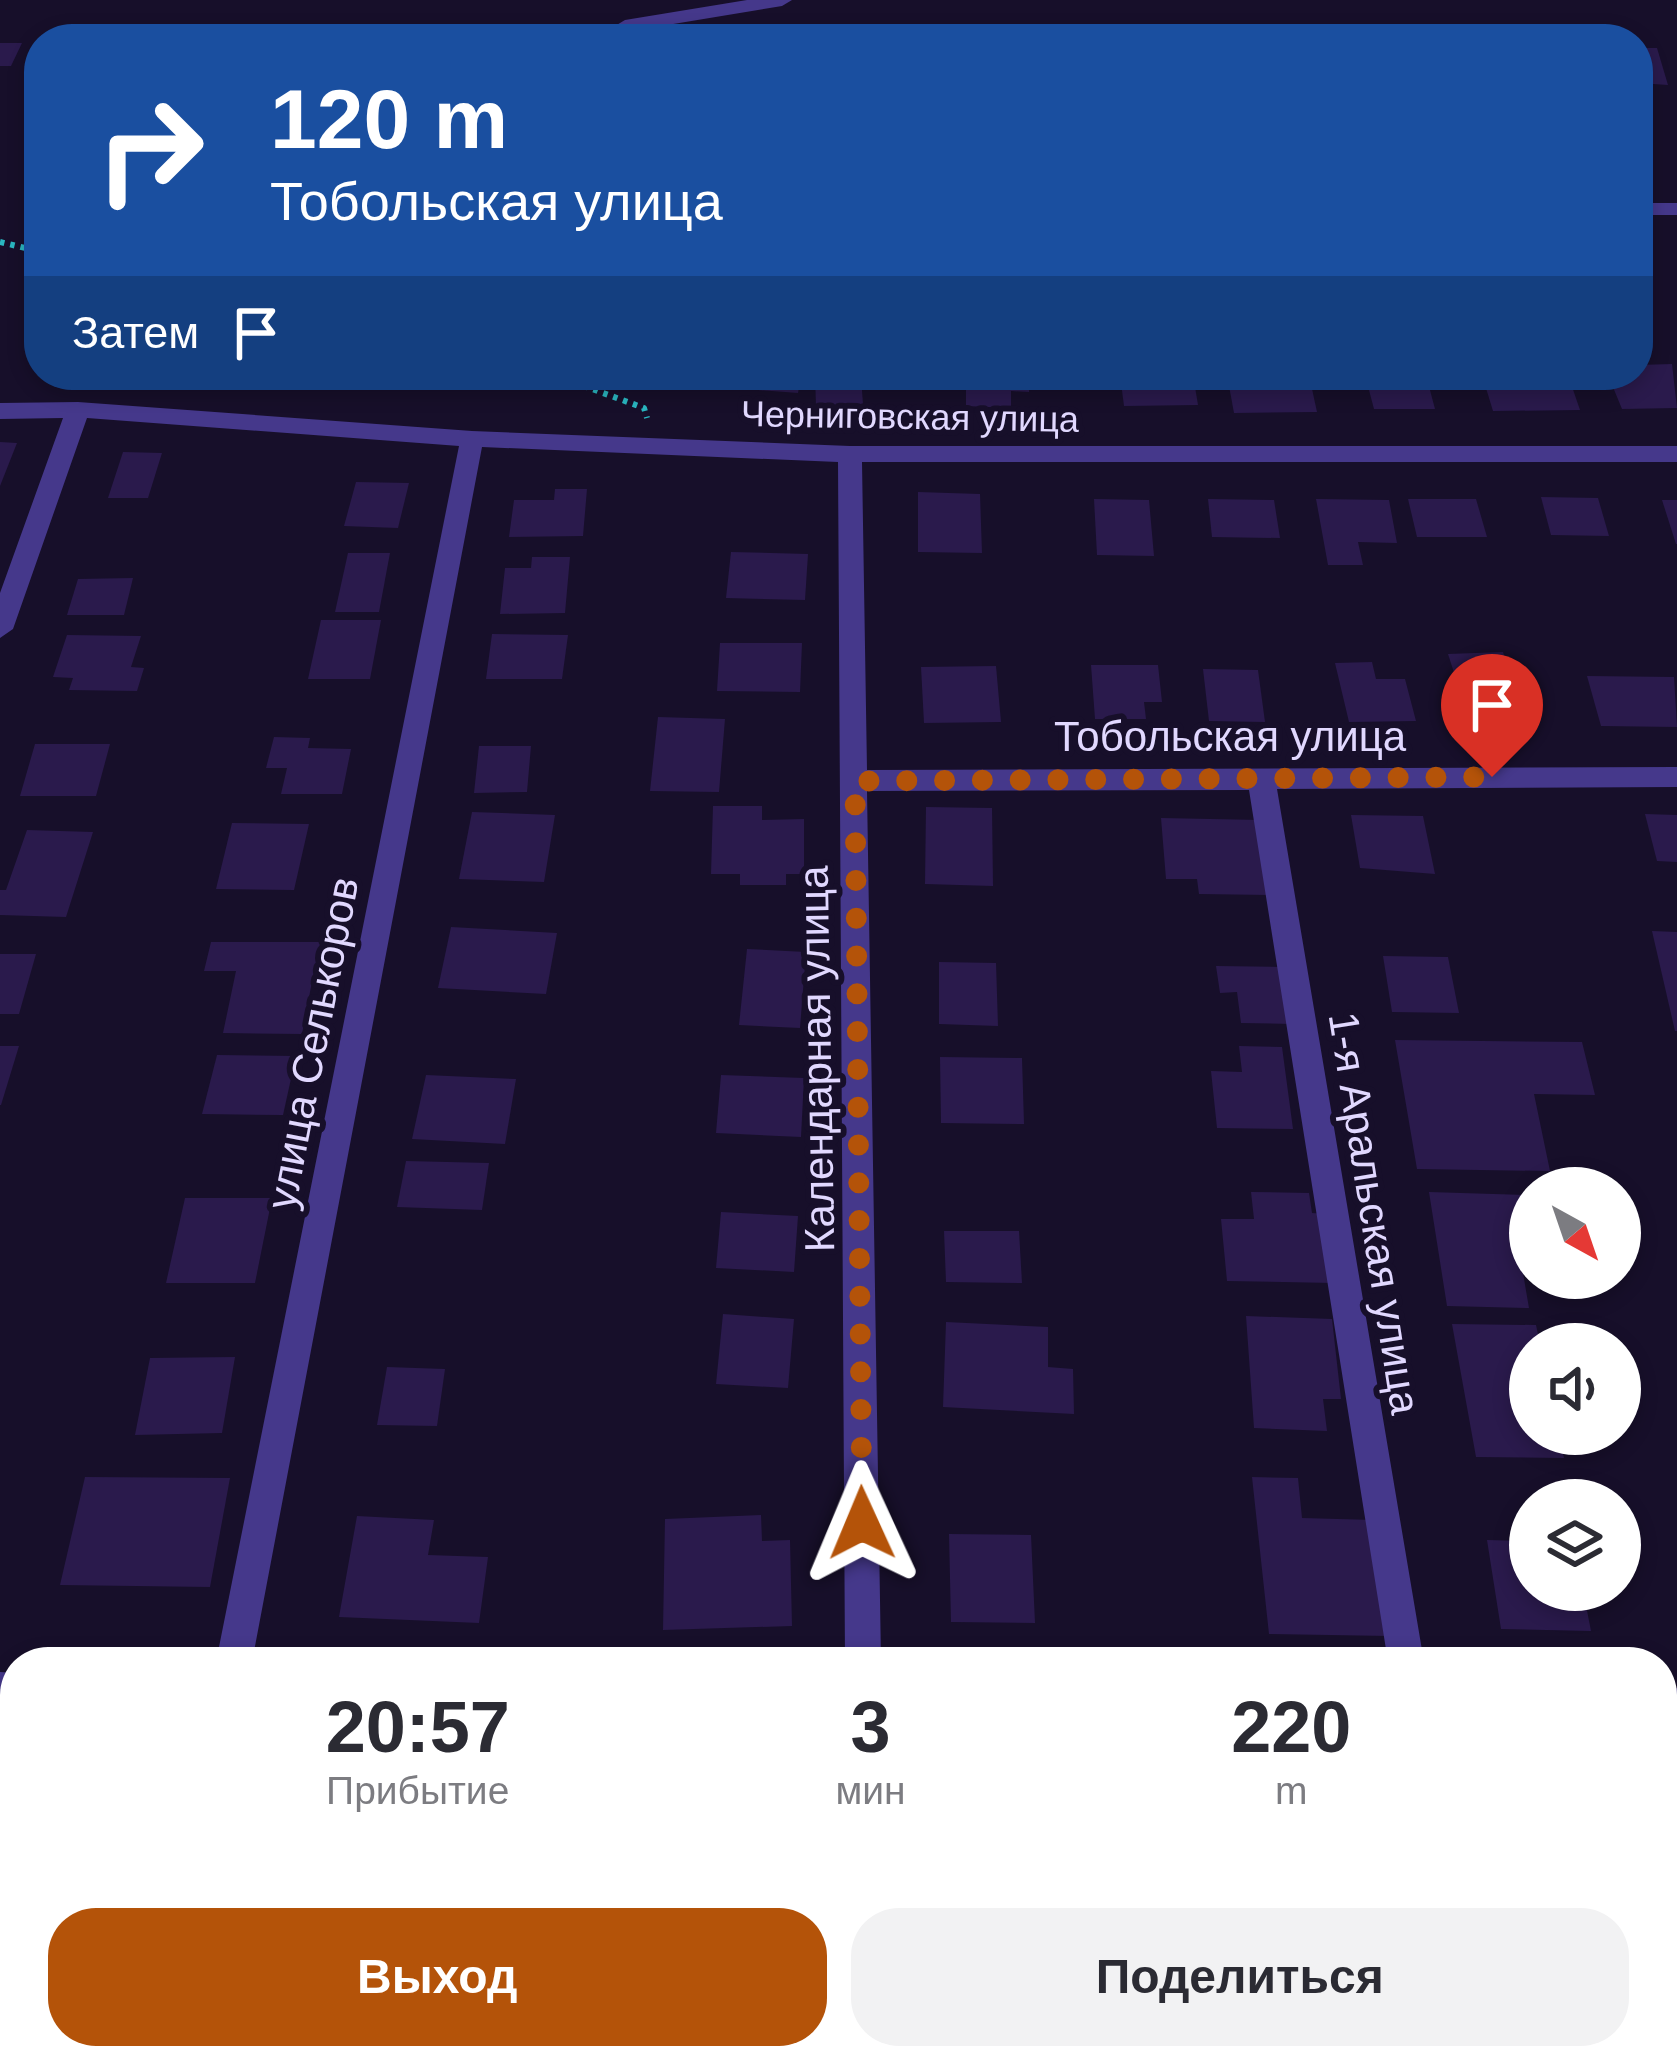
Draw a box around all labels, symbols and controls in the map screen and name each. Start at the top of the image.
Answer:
icon: right [72,72,228,228]
text: 120 m [270,72,508,166]
text: Тобольская улица [270,171,723,231]
icon: arrive [223,300,289,366]
text: Затем [72,307,199,358]
street label: Черниговская улица [741,393,1080,440]
pin [1441,654,1543,777]
icon: arrive [1459,672,1525,738]
street label: Тобольская улица [1054,713,1407,760]
street label: Календарная улица [790,865,843,1253]
street label: улица Селькоров [257,873,368,1213]
street label: 1-я Аральская улица [1320,1009,1430,1418]
north arrow [1509,1167,1641,1299]
map controls [1509,1167,1641,1611]
button: sound [1509,1323,1641,1455]
position arrow [799,1460,925,1586]
button: layers [1509,1479,1641,1611]
text: 20:57 [326,1687,510,1767]
text: 3 [850,1687,891,1767]
text: 220 [1231,1687,1351,1767]
text: Прибытие [326,1769,509,1812]
text: мин [835,1769,906,1812]
text: m [1275,1769,1308,1812]
button: Выход [48,1908,827,2046]
button: Поделиться [851,1908,1629,2046]

